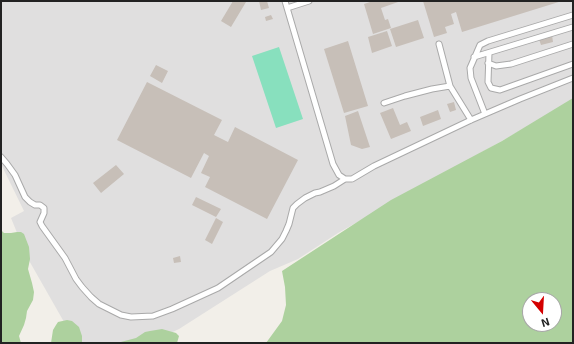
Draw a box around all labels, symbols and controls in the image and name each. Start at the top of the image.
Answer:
north arrow [522,292,562,332]
text: N [540,316,551,330]

